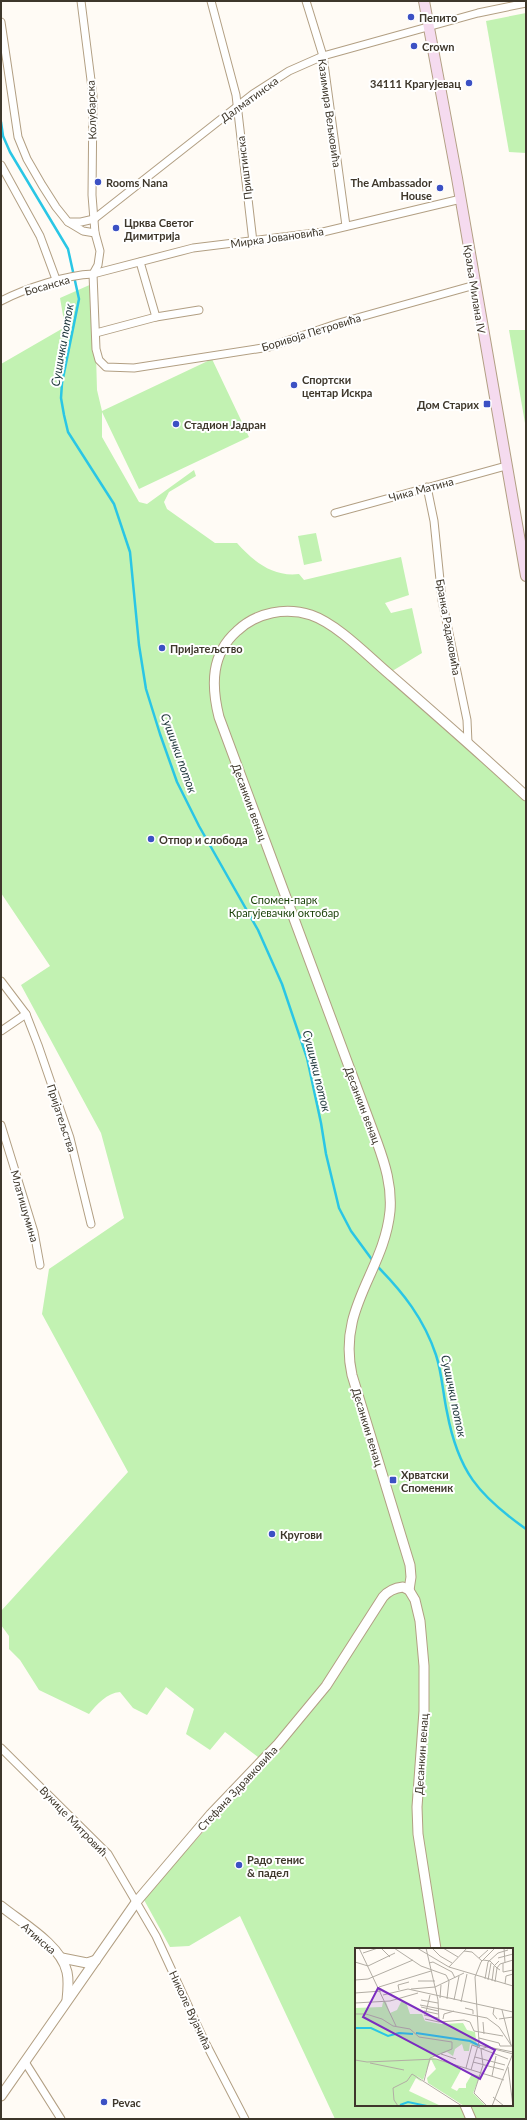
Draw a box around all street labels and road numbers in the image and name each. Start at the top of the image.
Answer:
street label: Казимира Вељковића [316,58,344,168]
street label: Далматинска [218,74,280,124]
street label: Колубарска [83,80,99,140]
street label: Приштинска [234,135,254,201]
street label: Мирка Јовановића [230,224,324,250]
street label: Краља Милана IV [462,244,489,335]
street label: Босанска [23,272,71,298]
street label: Боривоја Петровића [260,311,362,353]
street label: Чика Матина [387,474,455,504]
street label: Бранка Радаковића [434,578,464,676]
street label: Десанкин венац [230,761,270,843]
street label: Десанкин венац [342,1065,384,1146]
street label: Пријатељства [45,1082,79,1154]
street label: Млатишумина [9,1169,41,1243]
street label: Десанкин венац [350,1386,386,1468]
street label: Десанкин венац [412,1712,430,1795]
street label: Стефана Здравковића [194,1743,280,1833]
street label: Вукице Митровић [37,1783,111,1859]
street label: Атинска [19,1920,59,1956]
street label: Николе Вујачића [167,1968,215,2052]

